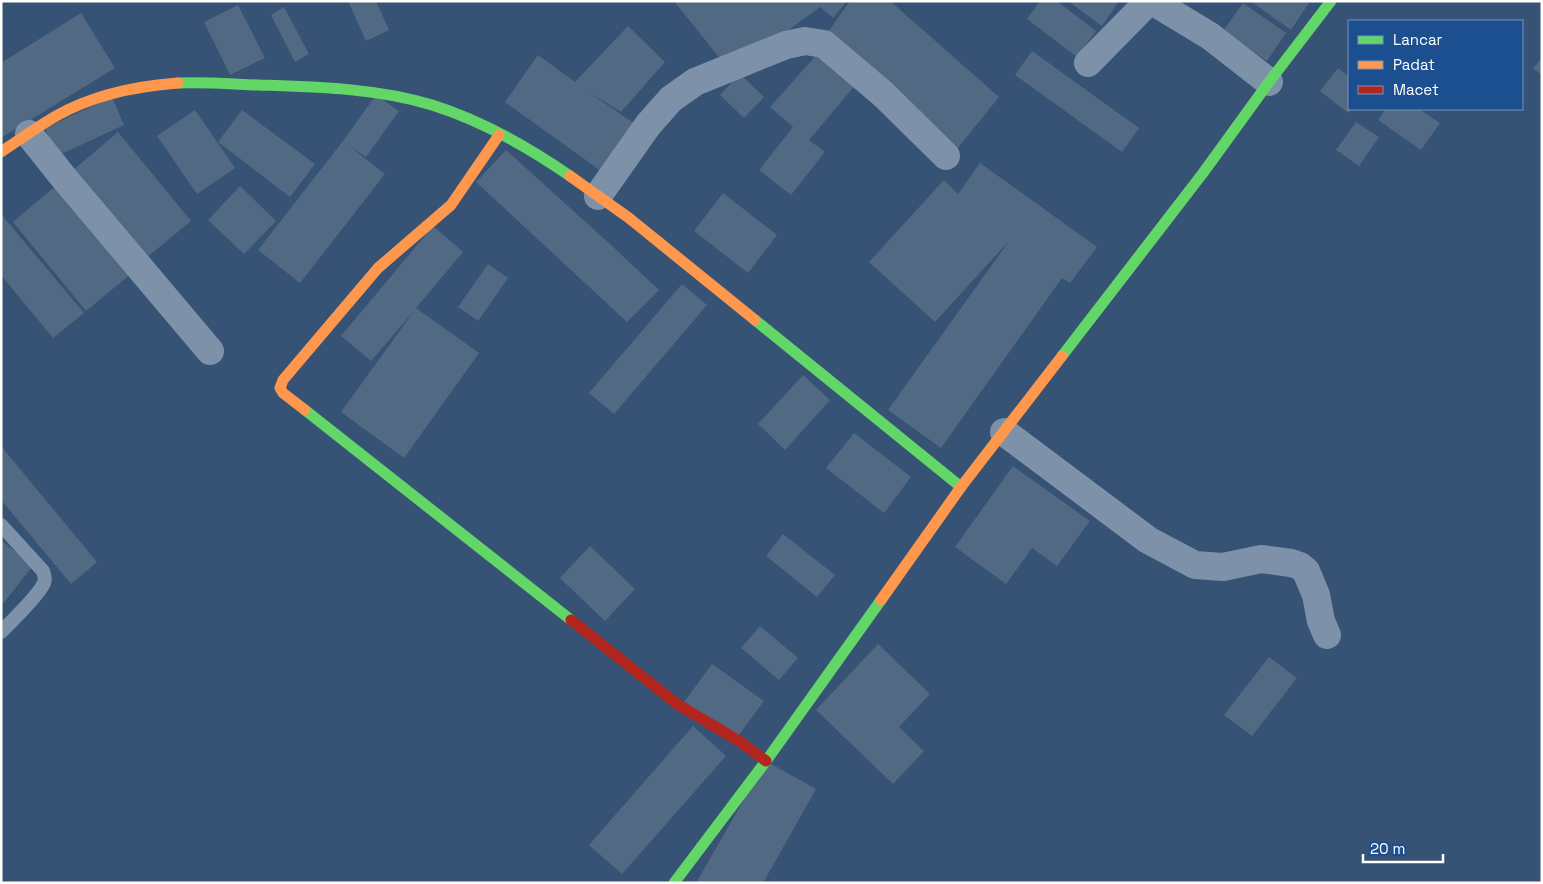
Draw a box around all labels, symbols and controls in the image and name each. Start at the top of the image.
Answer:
legend [1348,20,1523,110]
text: Lancar [1393,30,1443,49]
text: Padat [1393,55,1435,74]
text: Macet [1393,80,1439,99]
scale bar [1363,832,1443,864]
text: 20 m [1370,839,1405,858]

